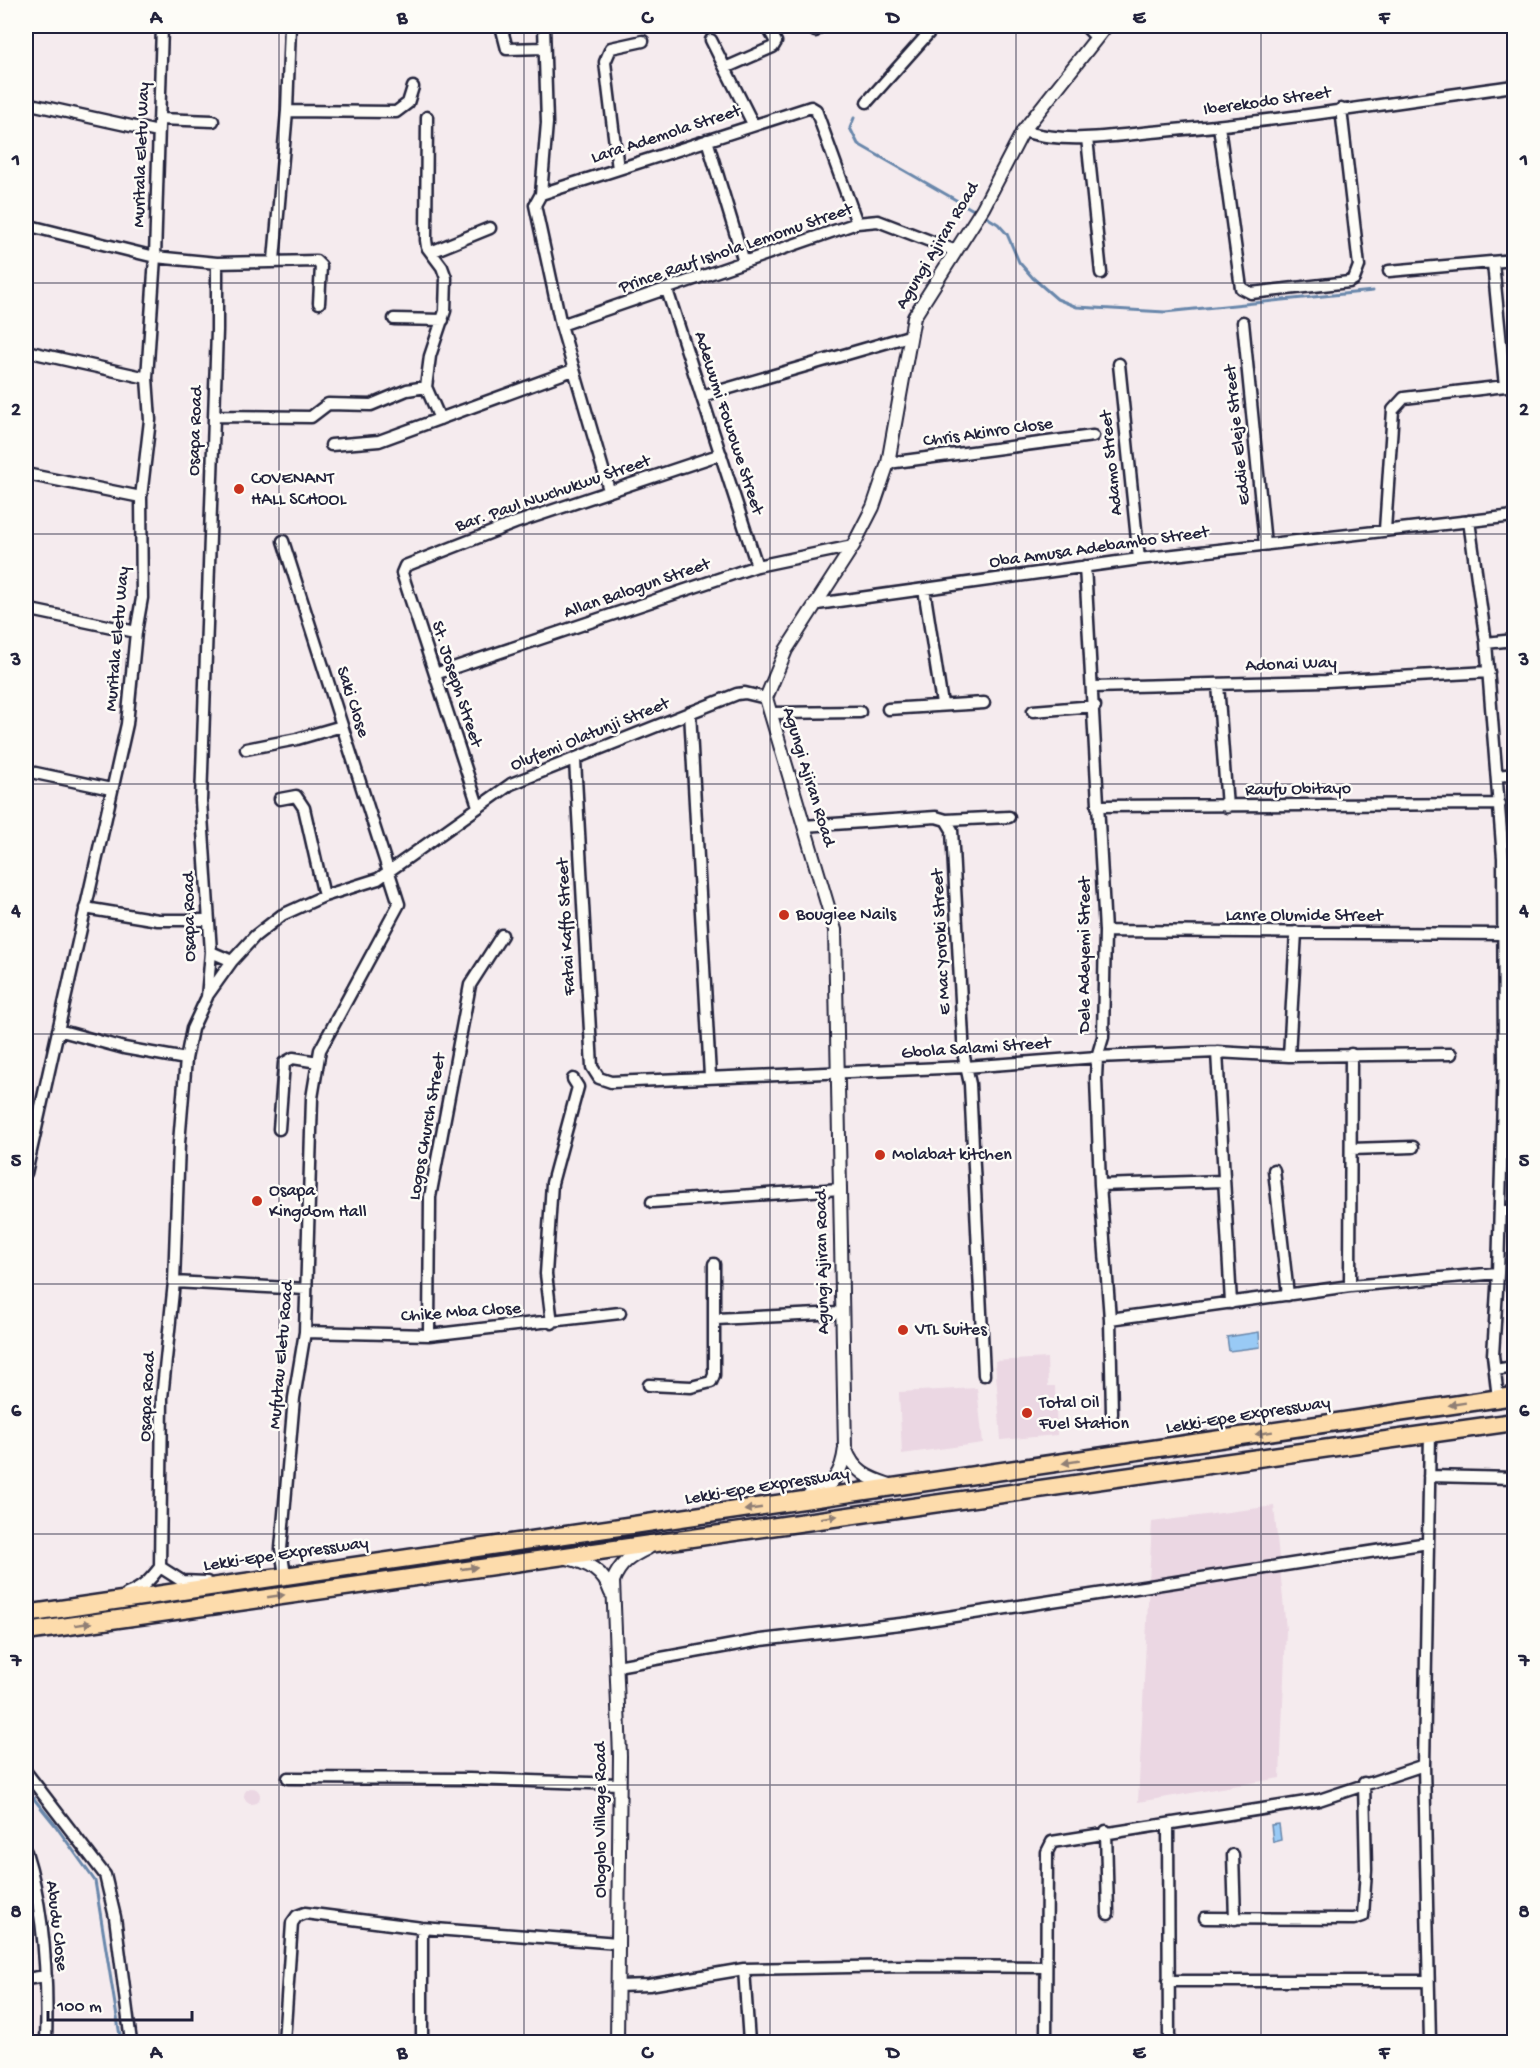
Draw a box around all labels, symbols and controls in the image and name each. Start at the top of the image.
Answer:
text: A [149,8,164,31]
text: B [396,8,408,31]
text: C [641,8,655,31]
text: D [884,8,900,31]
text: E [1133,8,1147,31]
text: F [1378,8,1391,31]
street label: Muritala Eletu Way [129,82,155,228]
street label: Iberekodo Street [1202,82,1334,121]
street label: Lara Ademola Street [589,100,745,169]
text: 1 [11,150,20,173]
text: 1 [1519,150,1528,173]
street label: Agungi Ajiran Road [892,177,985,313]
street label: Prince Rauf Ishola Lemomu Street [615,199,857,299]
street label: Adewumi Fowowe Street [688,329,768,519]
street label: Eddie Eleje Street [1220,362,1256,506]
street label: Osapa Road [184,384,208,476]
text: 2 [11,400,21,423]
text: 2 [1519,400,1529,423]
street label: Adamo Street [1096,408,1128,517]
street label: Chris Akinro Close [922,413,1055,452]
street label: Bar. Paul Nwchukwu Street [452,450,655,538]
place label: COVENANT HALL SCHOOL [251,469,347,511]
marker: COVENANT HALL SCHOOL [232,482,246,496]
street label: Oba Amusa Adebambo Street [988,522,1212,574]
street label: Allan Balogun Street [561,554,714,624]
street label: Muritala Eletu Way [101,565,135,712]
street label: St. Joseph Street [426,618,487,751]
text: 3 [10,650,21,673]
text: 3 [1518,650,1529,673]
street label: Adonai Way [1245,653,1337,677]
street label: Saki Close [331,664,374,741]
street label: Olufemi Olatunji Street [507,693,674,776]
street label: Agungi Ajiran Road [777,705,840,851]
street label: Raufu Obitayo [1245,779,1351,801]
street label: Fatai Kaffo Street [553,856,581,997]
street label: E Mac Yoroki Street [928,867,956,1015]
street label: Osapa Road [179,870,201,962]
street label: Dele Adeyemi Street [1075,875,1096,1034]
text: 4 [10,901,21,924]
text: 4 [1518,901,1529,924]
place label: Bougiee Nails [795,905,898,926]
street label: Lanre Olumide Street [1225,906,1384,927]
marker: Bougiee Nails [777,908,791,922]
street label: Gbola Salami Street [901,1033,1053,1065]
street label: Logos Church Street [405,1050,452,1202]
place label: Molabat kitchen [892,1145,1012,1166]
marker: Molabat kitchen [873,1148,887,1162]
text: 5 [11,1151,22,1174]
text: 5 [1519,1151,1530,1174]
place label: Osapa Kingdom Hall [269,1181,367,1223]
street label: Agungi Ajiran Road [811,1188,835,1334]
marker: Osapa Kingdom Hall [250,1194,264,1208]
street label: Mufutau Eletu Road [265,1279,299,1430]
street label: Chike Mba Close [400,1298,522,1328]
place label: VTL Suites [914,1320,988,1341]
marker: VTL Suites [896,1323,910,1337]
street label: Osapa Road [135,1350,161,1442]
place label: Total Oil Fuel Station [1038,1393,1129,1435]
street label: Lekki-Epe Expressway [1164,1393,1332,1439]
one-way arrow [1447,1400,1466,1409]
text: 6 [11,1401,22,1424]
text: 6 [1519,1401,1530,1424]
marker: Total Oil Fuel Station [1020,1406,1034,1420]
one-way arrow [1254,1429,1273,1438]
one-way arrow [1061,1458,1080,1467]
street label: Lekki-Epe Expressway [683,1464,851,1510]
one-way arrow [744,1505,763,1514]
one-way arrow [819,1512,838,1521]
street label: Lekki-Epe Expressway [202,1533,370,1577]
one-way arrow [460,1563,479,1572]
one-way arrow [267,1591,286,1600]
one-way arrow [74,1619,93,1628]
text: 7 [10,1651,23,1674]
text: 7 [1518,1651,1531,1674]
street label: Ologolo Village Road [591,1740,612,1898]
street label: Abudu Close [40,1880,72,1973]
text: 8 [11,1902,22,1925]
text: 8 [1519,1902,1530,1925]
scale bar [48,1984,192,2022]
text: 100 m [56,1997,102,2018]
text: A [149,2043,164,2066]
text: B [396,2043,408,2066]
text: C [641,2043,655,2066]
text: D [884,2043,900,2066]
text: E [1133,2043,1147,2066]
text: F [1378,2043,1391,2066]

